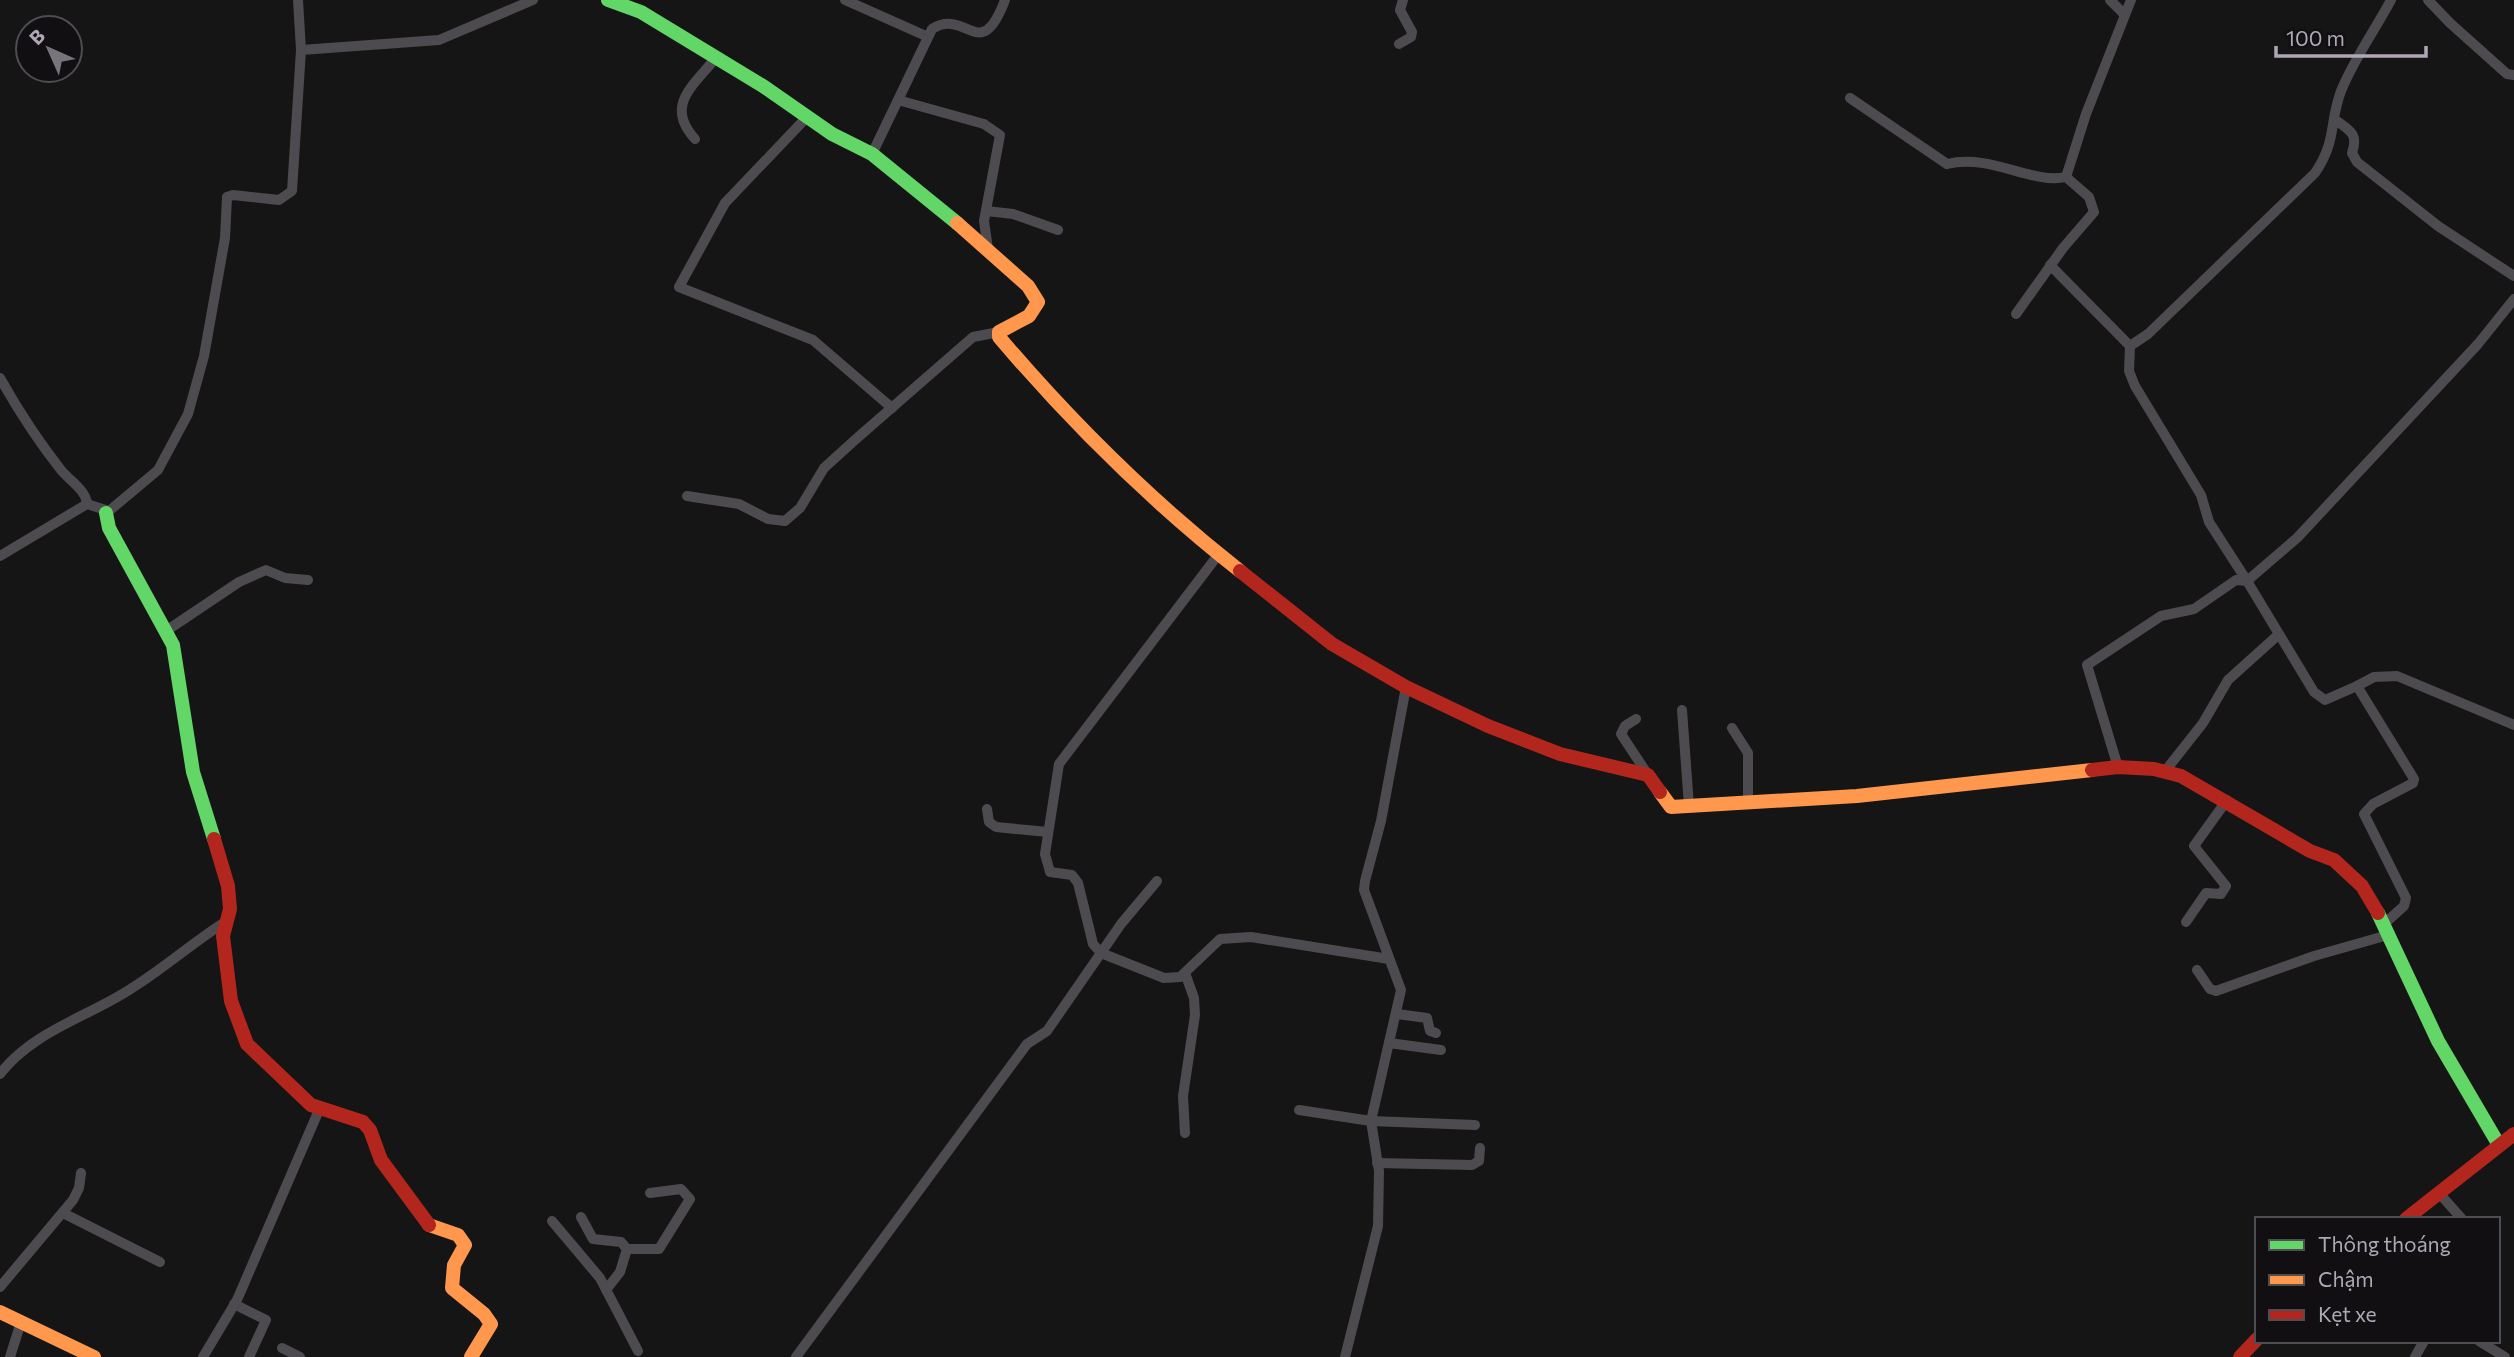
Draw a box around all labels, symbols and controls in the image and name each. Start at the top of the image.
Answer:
north arrow [14,14,84,84]
scale bar [2276,14,2426,58]
text: B [24,24,49,49]
text: 100 m [2286,25,2345,50]
legend [2255,1217,2500,1343]
text: Thông thoáng [2318,1231,2451,1256]
text: Chậm [2318,1266,2374,1291]
text: Kẹt xe [2318,1301,2377,1326]

